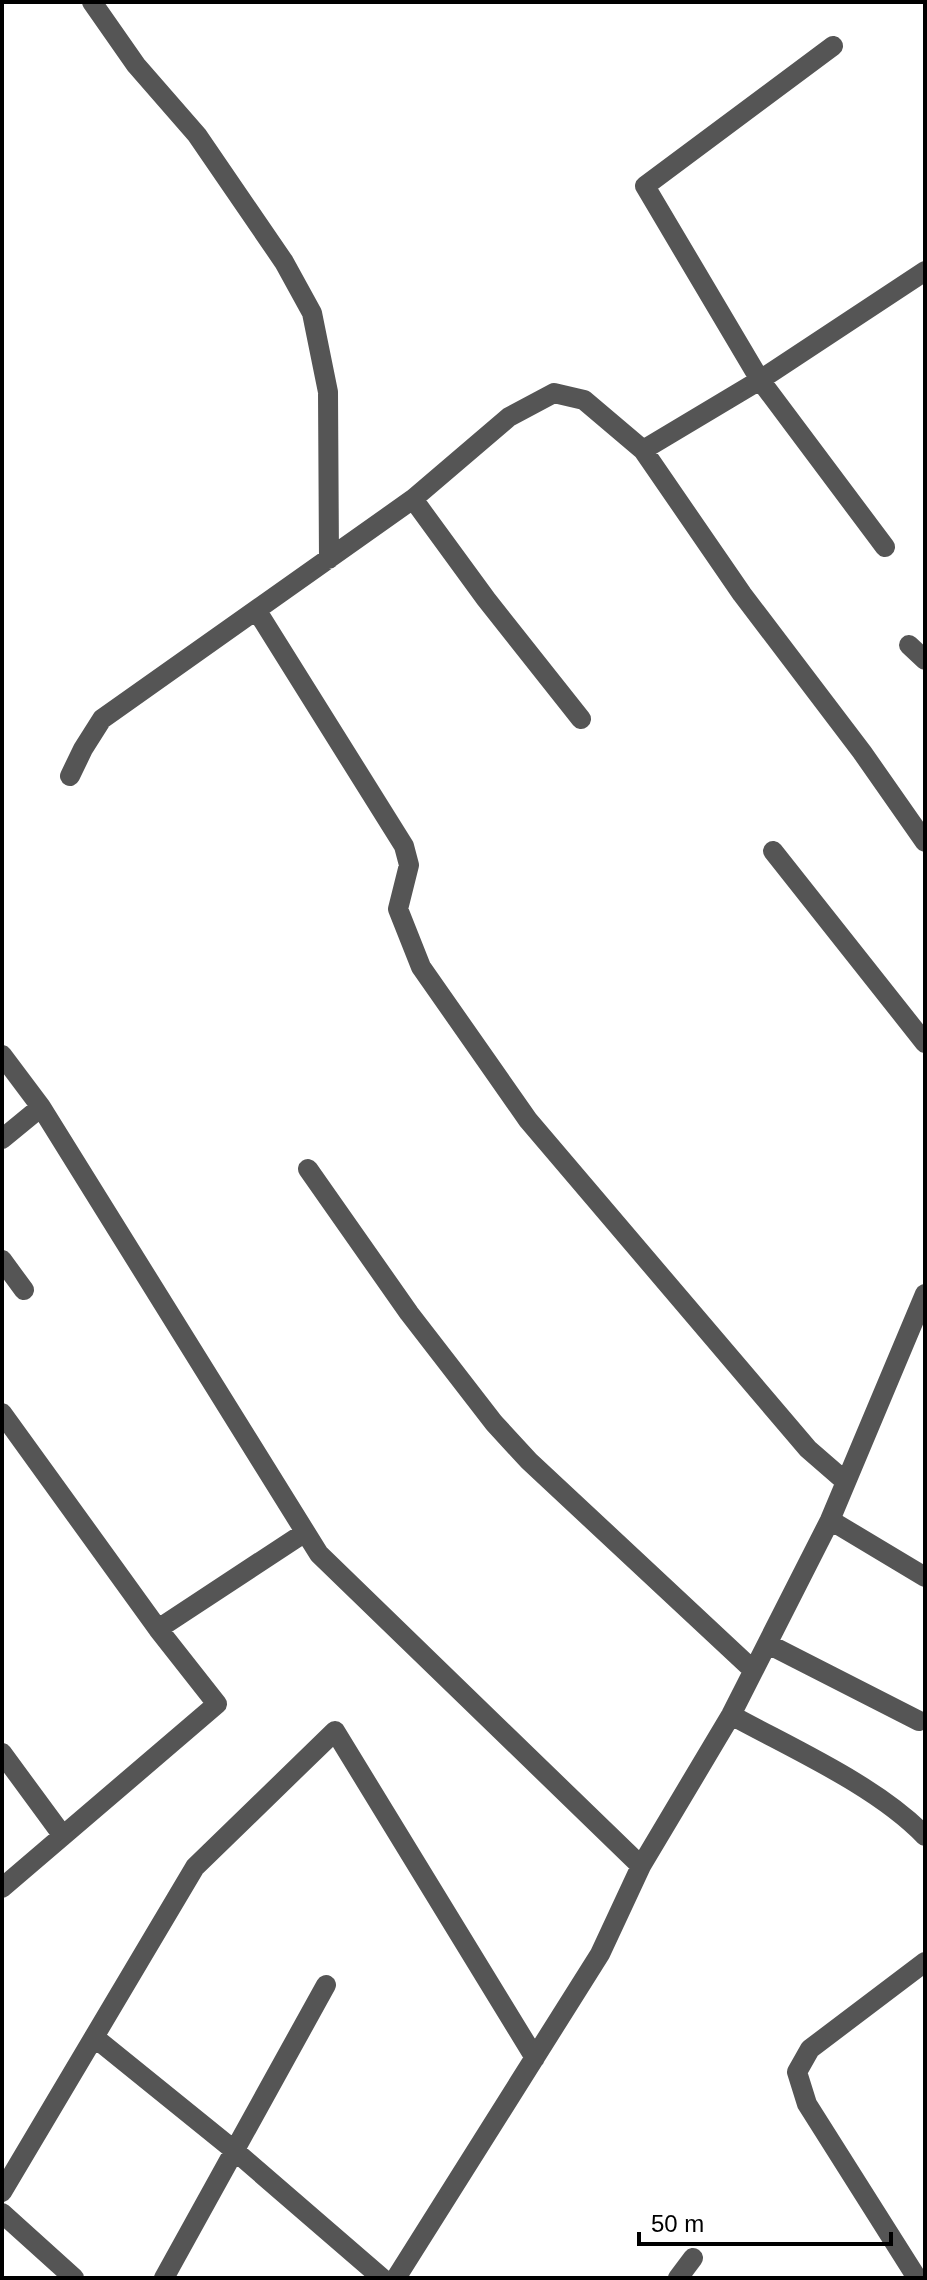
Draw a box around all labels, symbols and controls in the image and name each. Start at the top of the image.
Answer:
scale bar [639,2196,891,2246]
text: 50 m [651,2210,704,2237]

